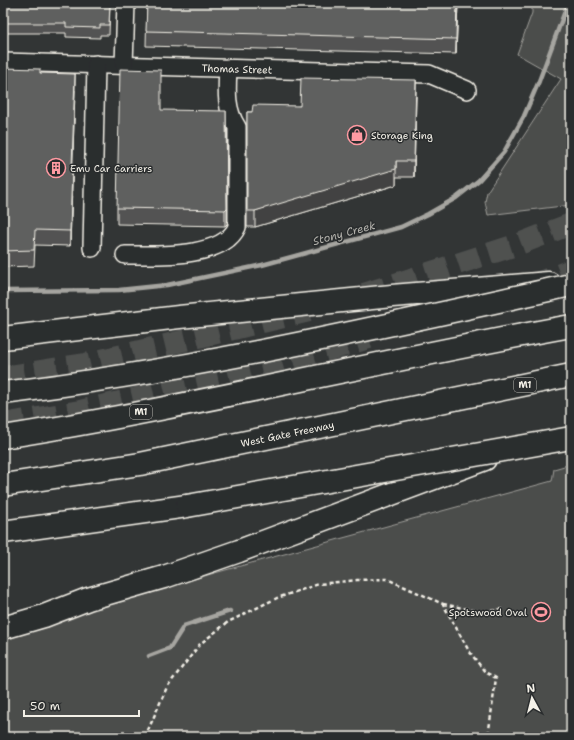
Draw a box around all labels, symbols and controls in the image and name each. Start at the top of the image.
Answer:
street label: Thomas Street [201,62,272,77]
shop icon: Storage King [346,124,368,146]
place label: Storage King [371,129,433,142]
building icon: Emu Car Carriers [45,157,67,179]
place label: Emu Car Carriers [70,162,152,175]
water label: Stony Creek [311,218,378,249]
road number: M1 [514,378,536,392]
road number: M1 [130,405,152,419]
street label: West Gate Freeway [240,418,335,450]
sports icon: Spotswood Oval [530,601,552,623]
place label: Spotswood Oval [449,606,527,619]
north arrow [512,678,552,718]
text: N [526,681,536,697]
scale bar [24,692,139,718]
text: 50 m [30,698,60,714]

